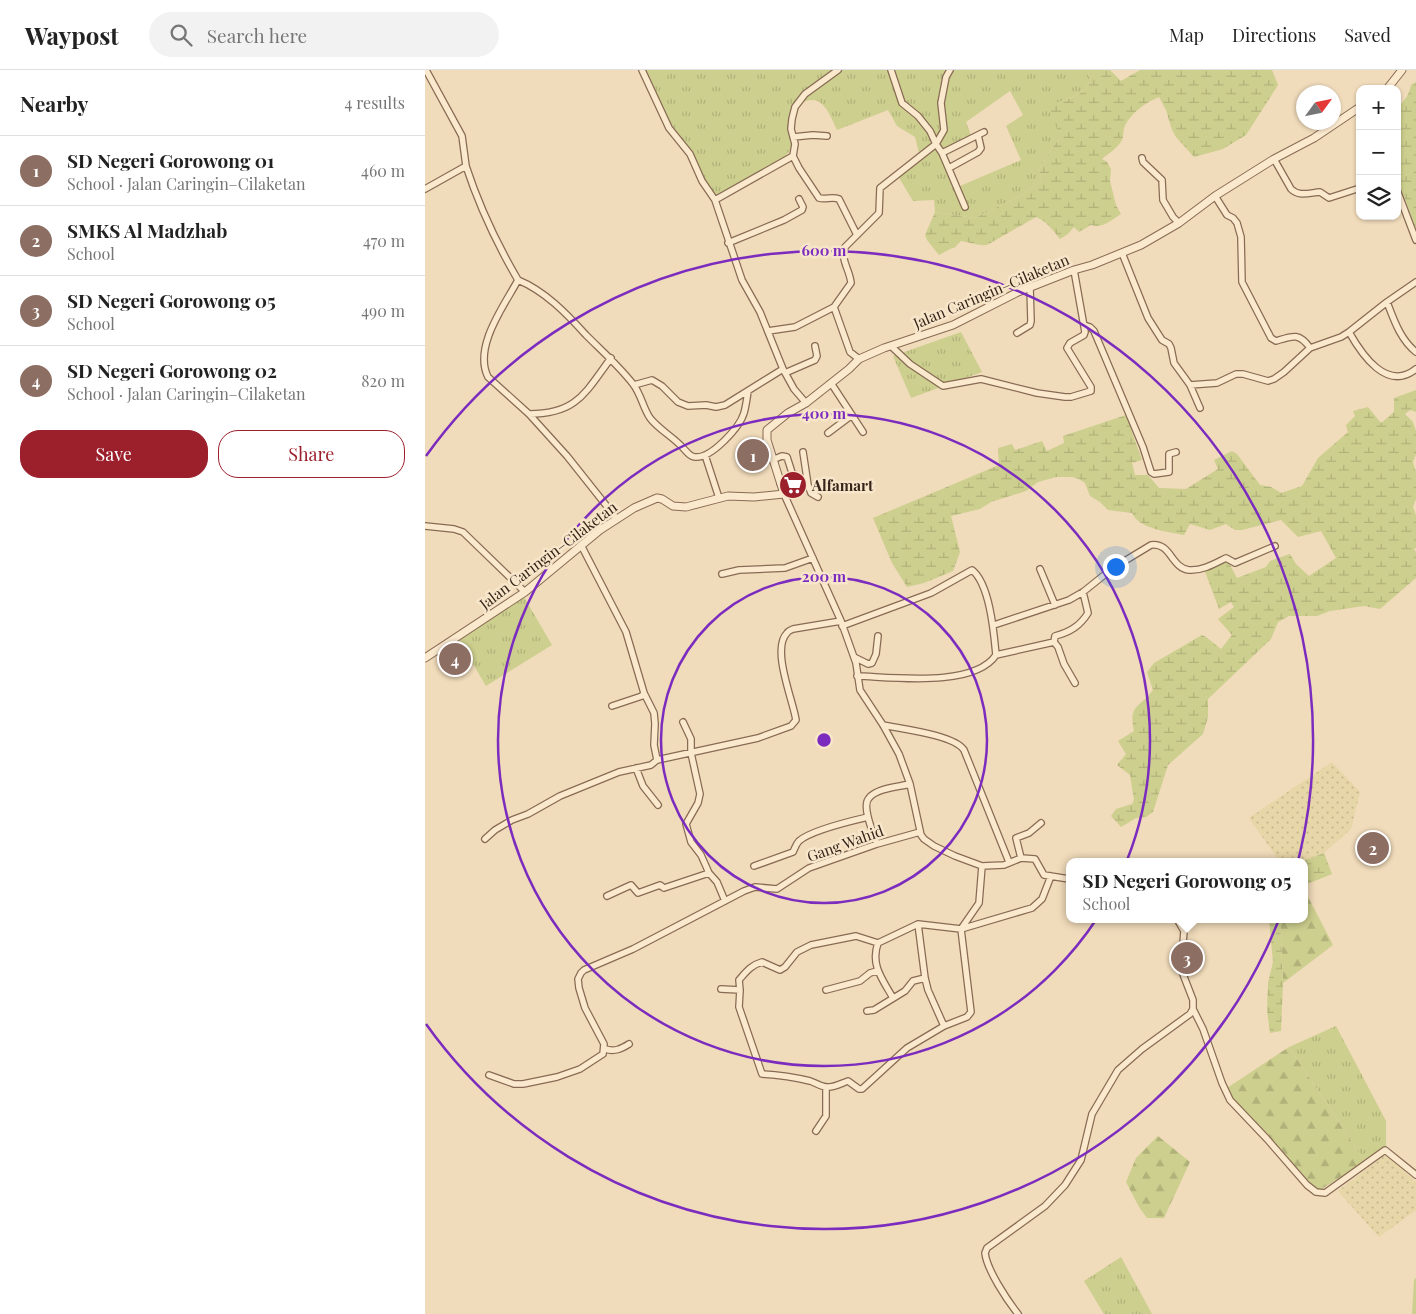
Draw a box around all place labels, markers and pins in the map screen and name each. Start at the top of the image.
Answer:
pin: 1 [737,436,769,474]
supermarket icon: Alfamart [778,470,808,500]
place label: Alfamart [811,475,874,495]
pin: 4 [439,640,471,678]
centre of rings [815,731,833,749]
pin: 2 [1357,829,1389,867]
pin: 3 [1171,939,1203,977]

